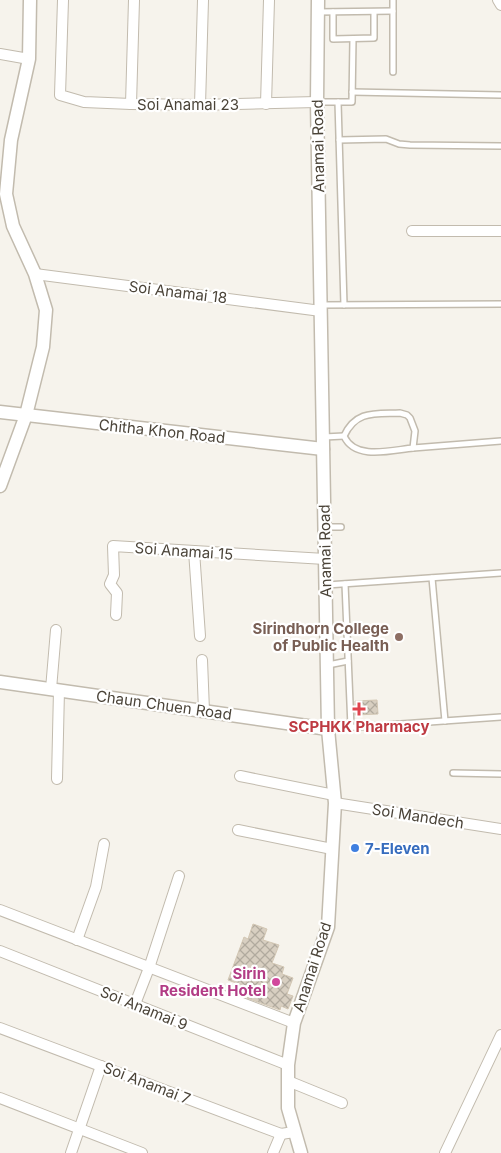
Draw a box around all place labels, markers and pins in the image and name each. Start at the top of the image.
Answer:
place label: Sirindhorn College of Public Health [253,619,389,655]
marker: Sirindhorn College of Public Health [393,631,405,643]
marker: SCPHKK Pharmacy [353,703,365,715]
place label: SCPHKK Pharmacy [289,717,429,736]
place label: 7-Eleven [365,839,430,858]
marker: 7-Eleven [349,842,361,854]
place label: Sirin Resident Hotel [159,964,266,1000]
marker: Sirin Resident Hotel [270,976,282,988]

